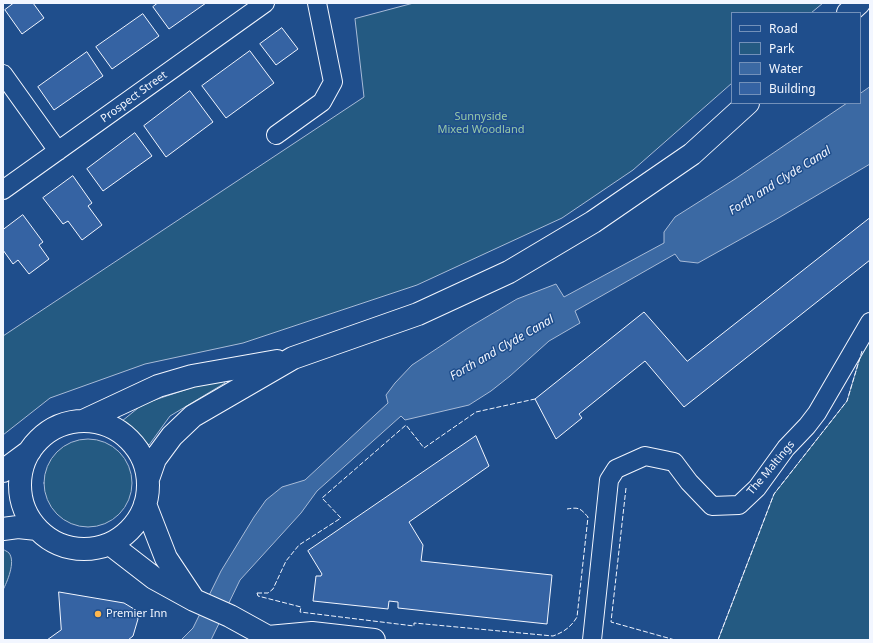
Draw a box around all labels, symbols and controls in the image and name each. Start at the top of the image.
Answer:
legend [731,12,861,104]
text: Road [769,20,798,37]
text: Park [769,40,794,57]
text: Water [769,60,803,77]
street label: Prospect Street [98,69,170,125]
text: Building [769,80,816,97]
park label: Sunnyside Mixed Woodland [438,110,524,136]
water label: Forth and Clyde Canal [726,144,834,218]
water label: Forth and Clyde Canal [447,312,557,384]
street label: The Maltings [745,438,797,498]
place label: Premier Inn [106,607,167,621]
marker: Premier Inn [93,609,103,619]

